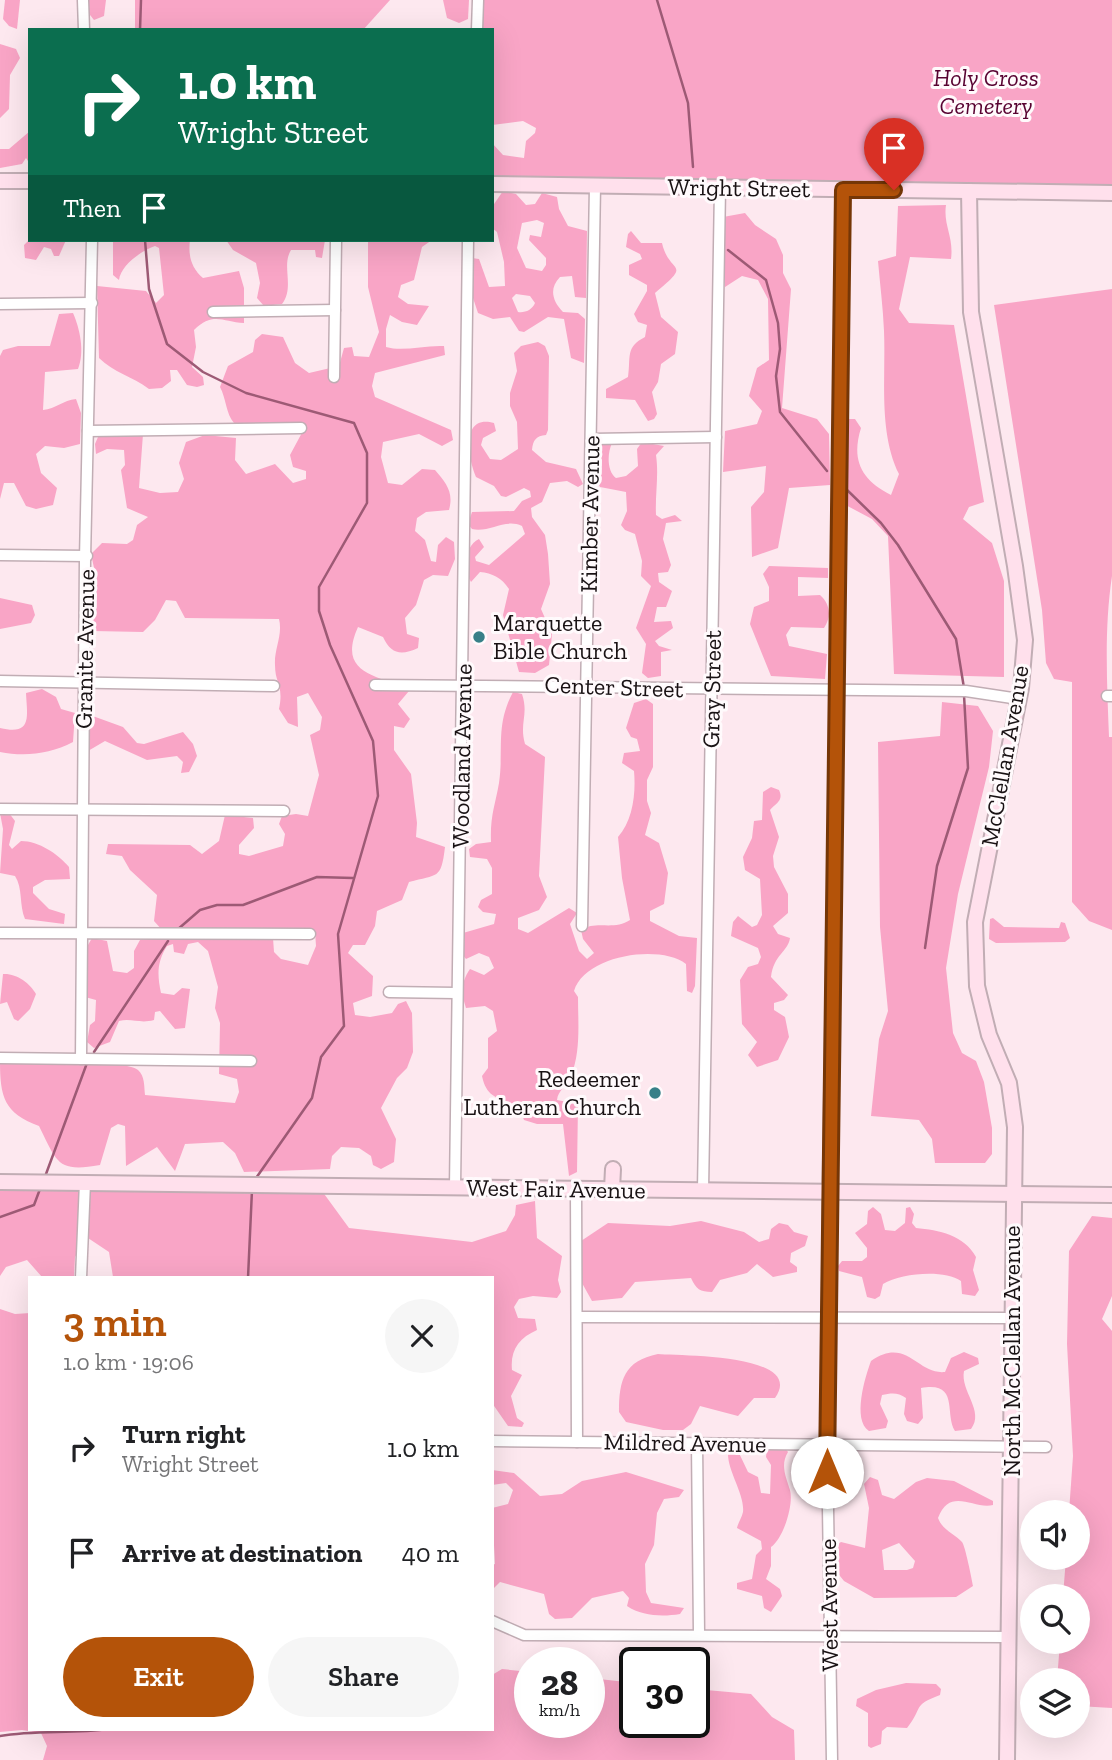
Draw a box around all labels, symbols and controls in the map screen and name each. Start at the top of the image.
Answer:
text: 1.0 km [178,53,316,112]
icon: right [63,56,154,147]
park label: Holy Cross Cemetery [933,63,1039,120]
text: Wright Street [178,113,368,151]
pin [864,118,924,190]
icon: arrive [875,129,913,167]
street label: Wright Street [667,172,811,203]
icon: arrive [135,189,173,227]
text: Then [63,192,121,224]
street label: Kimber Avenue [574,435,605,593]
street label: Granite Avenue [69,569,100,729]
place label: Marquette Bible Church [493,608,628,665]
marker: Marquette Bible Church [471,629,487,645]
street label: Gray Street [696,630,727,748]
street label: Woodland Avenue [445,663,478,849]
street label: McClellan Avenue [974,663,1035,849]
street label: Center Street [544,670,684,703]
place label: Redeemer Lutheran Church [463,1064,642,1121]
marker: Redeemer Lutheran Church [647,1085,663,1101]
street label: West Fair Avenue [466,1172,646,1205]
street label: North McClellan Avenue [997,1226,1026,1476]
text: 3 min [63,1296,167,1347]
button: close [385,1299,459,1373]
text: 1.0 km · 19:06 [63,1348,194,1376]
text: Turn right [122,1418,245,1450]
street label: Mildred Avenue [603,1427,767,1458]
icon: right [63,1429,101,1467]
text: 1.0 km [387,1432,459,1464]
position arrow [790,1435,864,1509]
text: Wright Street [122,1450,259,1478]
map controls [1020,1500,1090,1738]
button: sound [1020,1500,1090,1570]
icon: arrive [63,1534,101,1572]
text: Arrive at destination [122,1537,362,1569]
text: 40 m [402,1537,459,1569]
street label: West Avenue [813,1538,844,1672]
button: search [1020,1584,1090,1654]
button: Exit [63,1637,254,1717]
button: Share [268,1637,459,1717]
speed limit sign: 30 [619,1647,710,1738]
text: 28 [541,1662,578,1704]
button: layers [1020,1668,1090,1738]
text: km/h [539,1699,580,1721]

